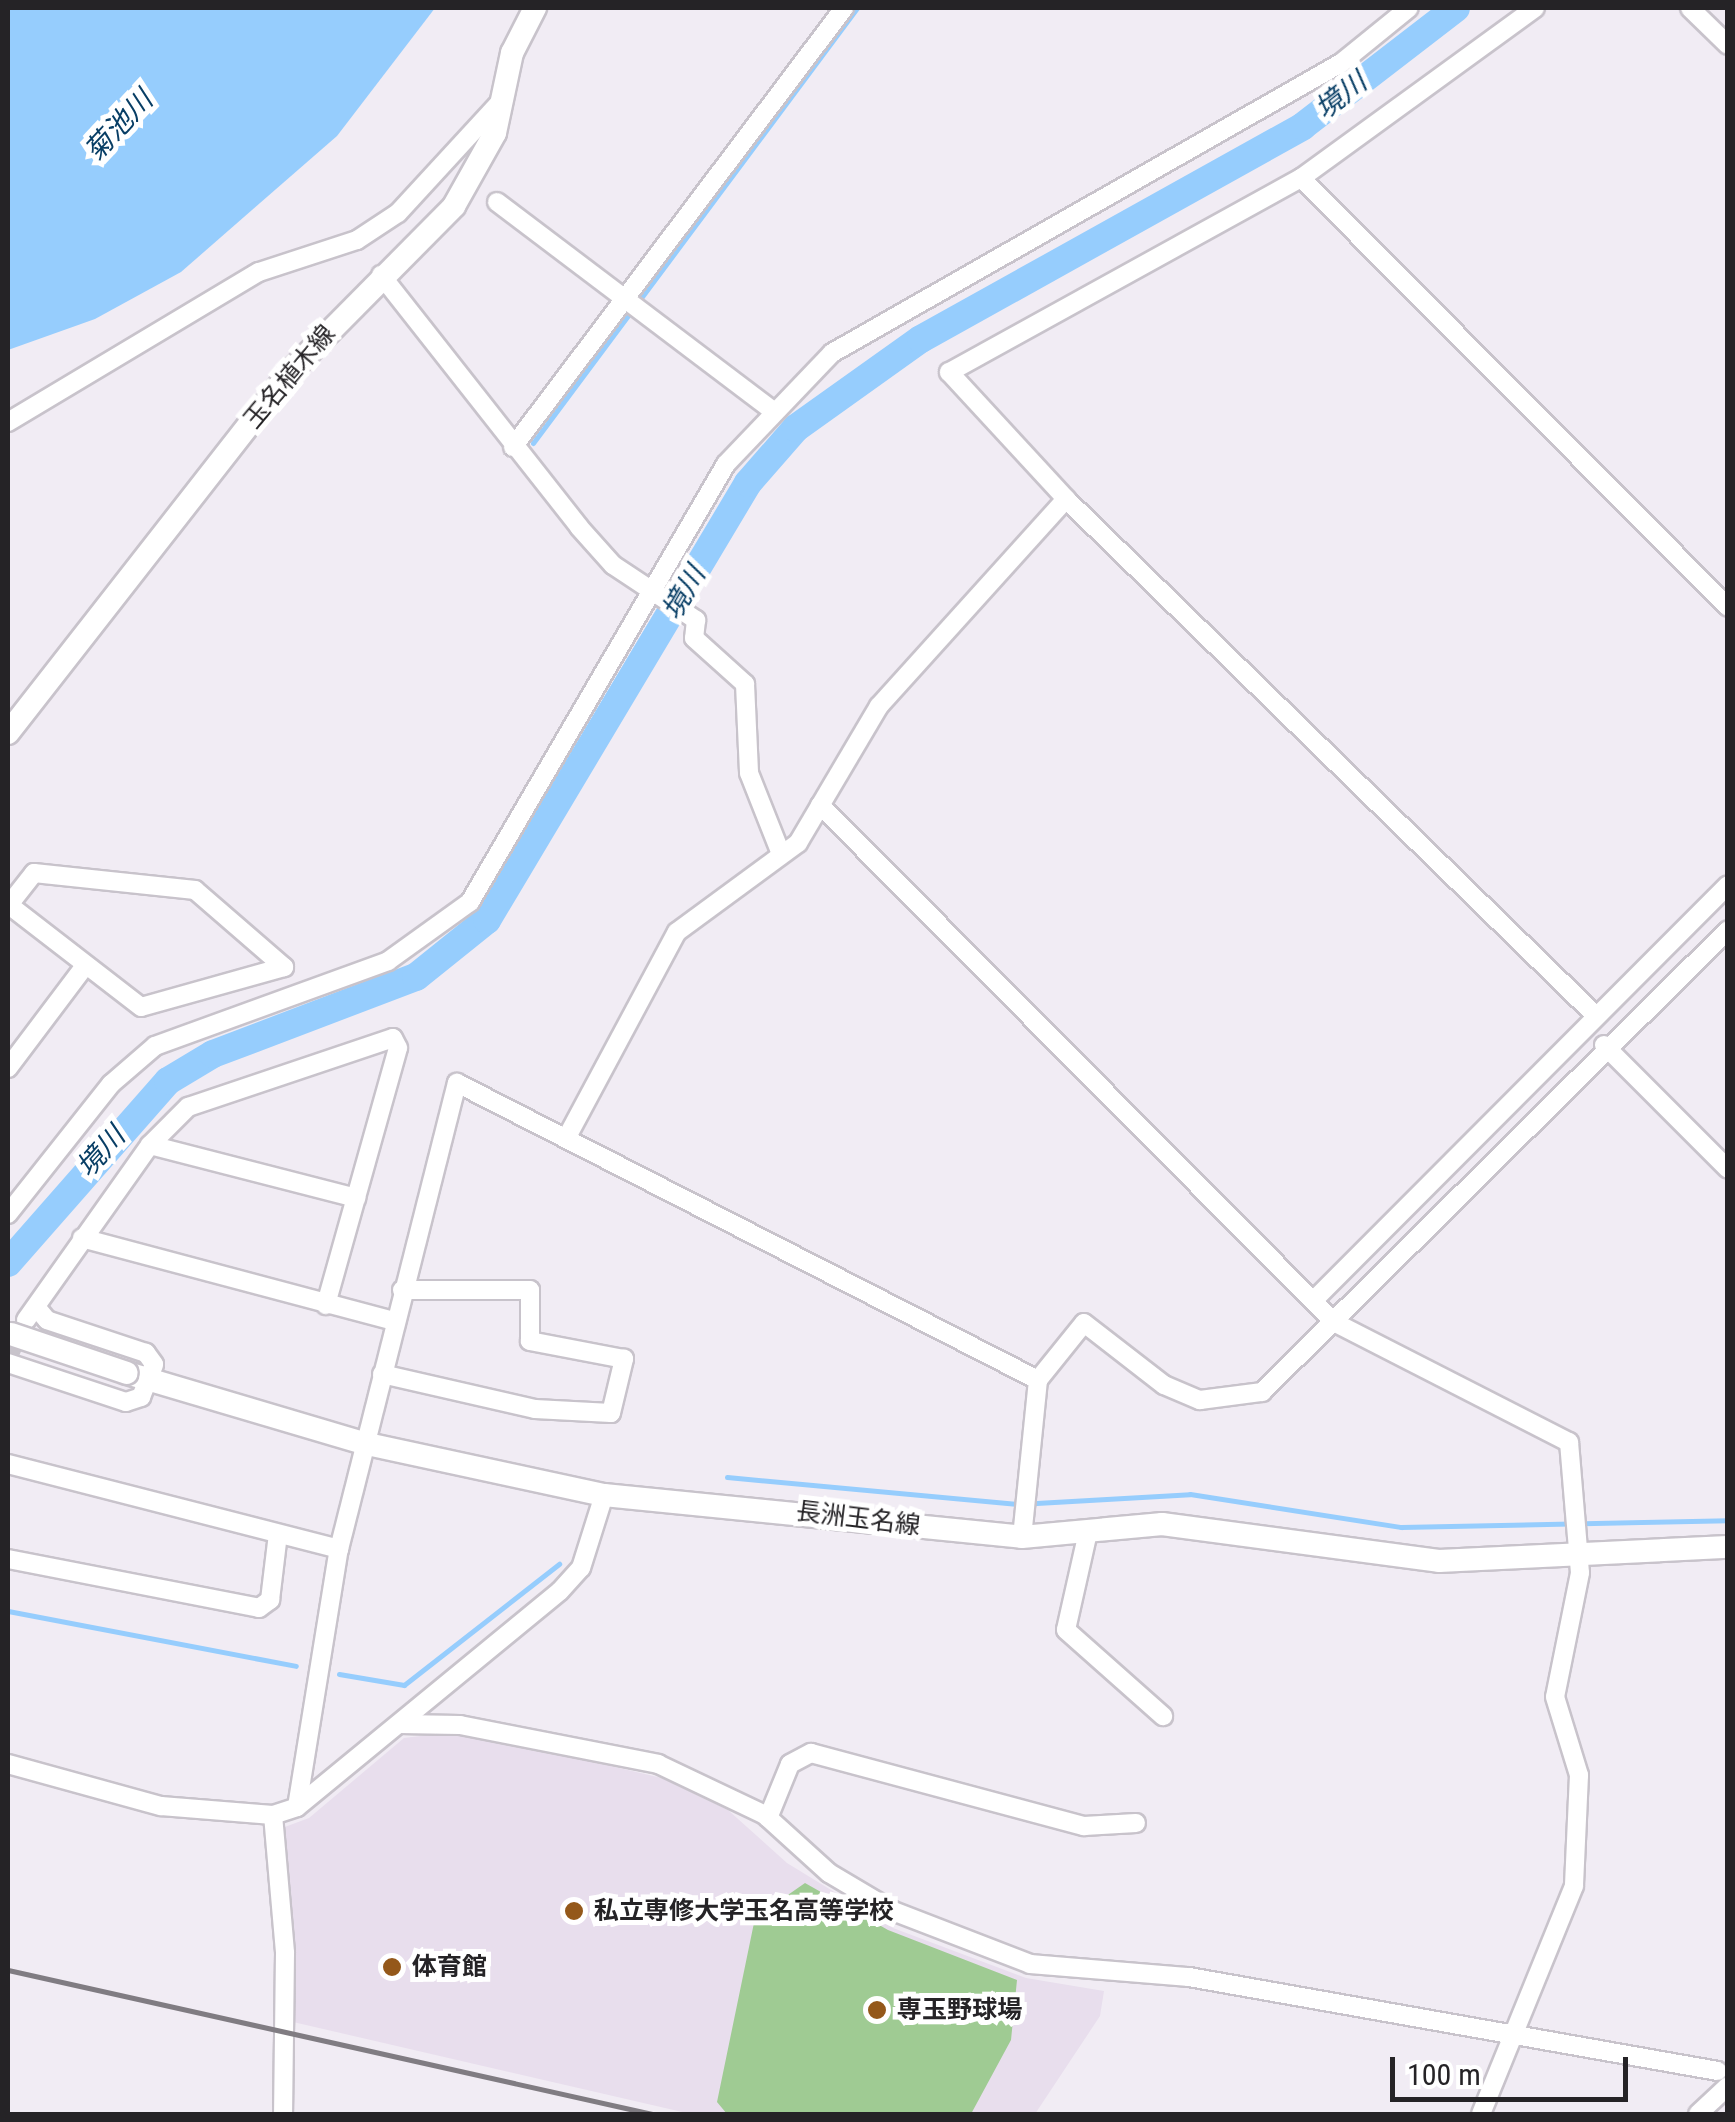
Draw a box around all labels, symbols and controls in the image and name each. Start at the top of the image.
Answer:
water label: 境川 [1309,66,1373,126]
water label: 菊池川 [78,84,160,168]
street label: 玉名植木線 [238,319,342,435]
water label: 境川 [655,560,713,626]
water label: 境川 [70,1120,132,1184]
street label: 長洲玉名線 [794,1496,922,1542]
place label: 私立専修大学玉名高等学校 [594,1896,894,1926]
marker: 私立専修大学玉名高等学校 [563,1900,585,1922]
place label: 体育館 [412,1952,487,1982]
marker: 体育館 [381,1956,403,1978]
place label: 専玉野球場 [897,1995,1022,2025]
marker: 専玉野球場 [866,1999,888,2021]
scale bar [1395,2037,1632,2099]
text: 100 m [1407,2057,1481,2092]

